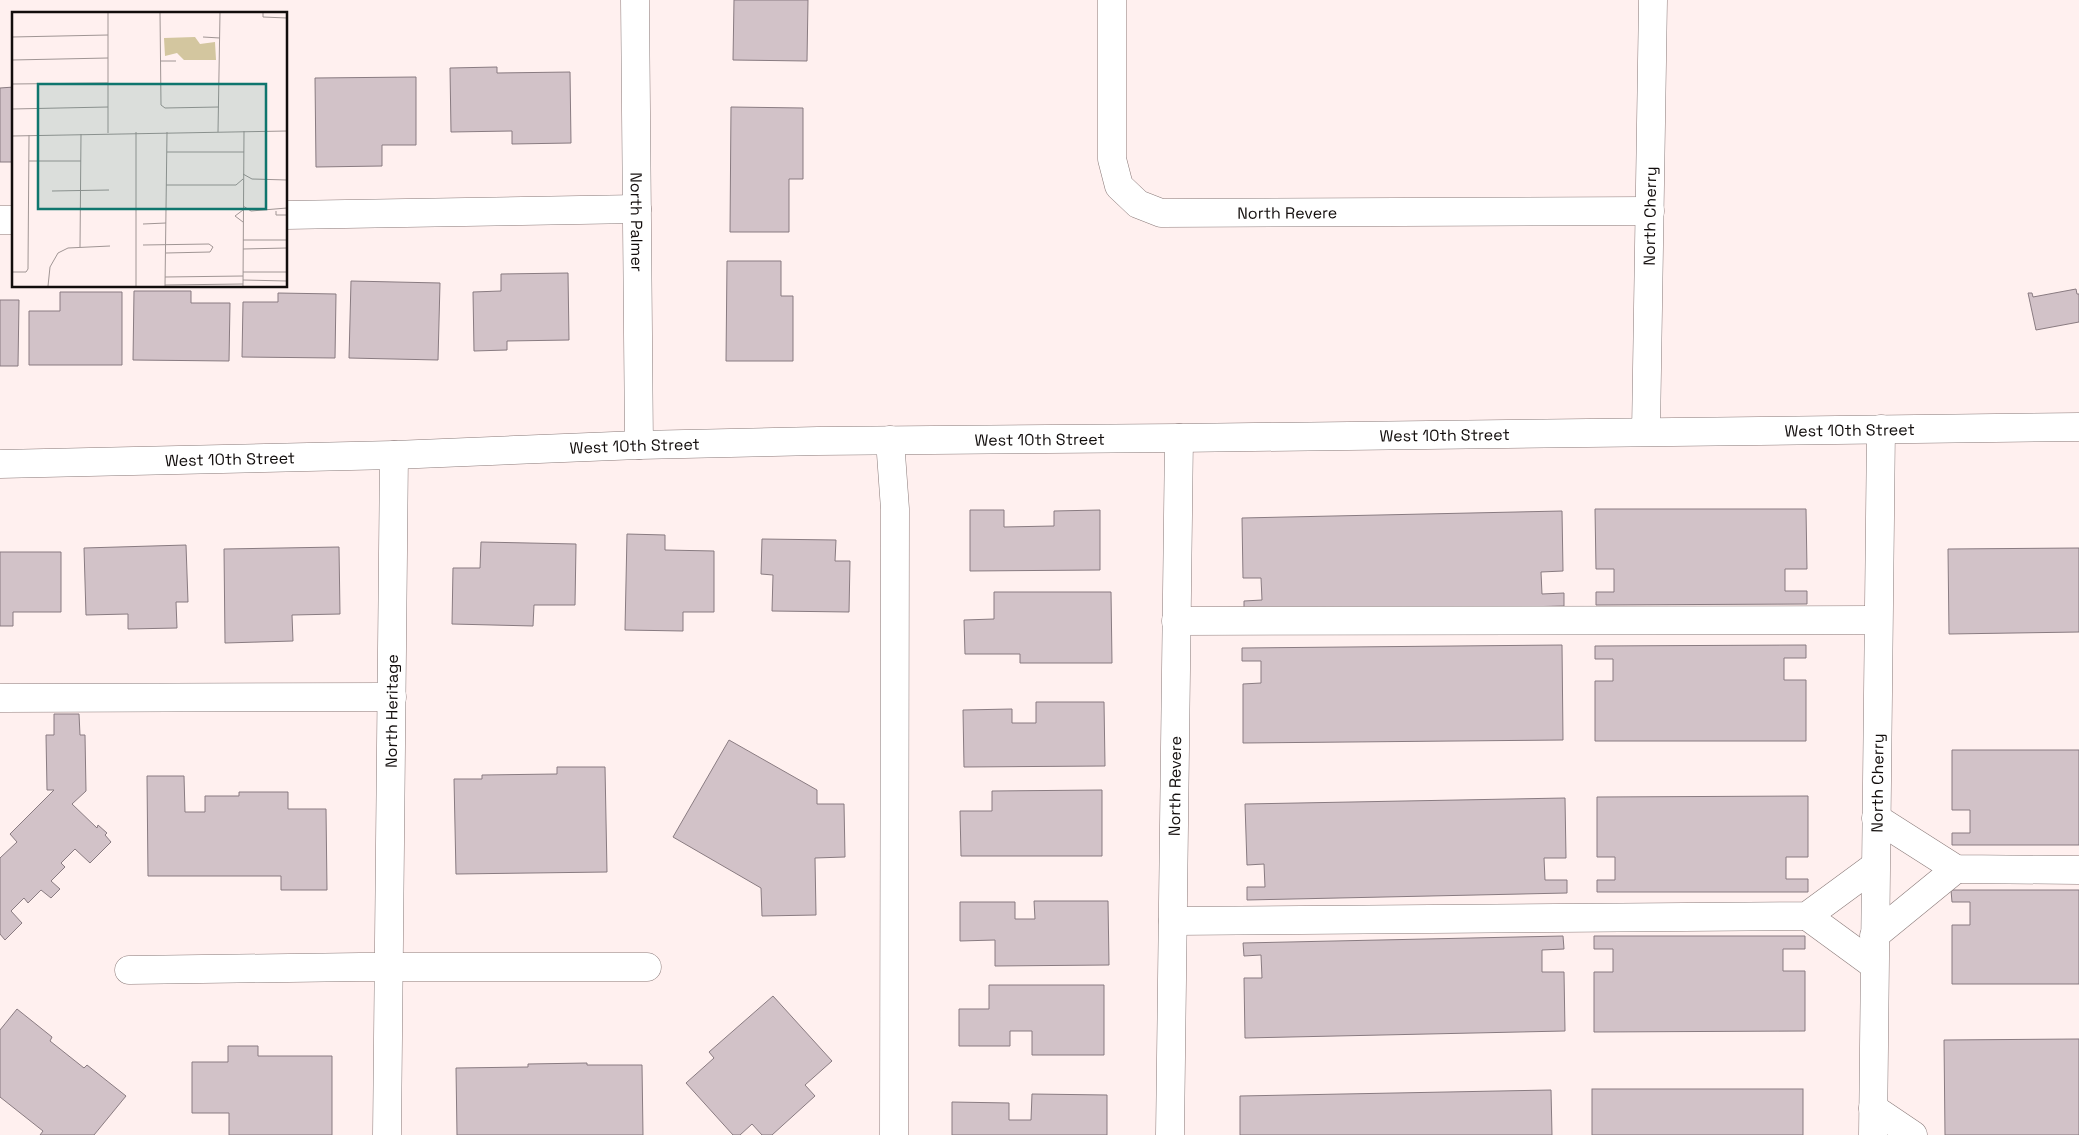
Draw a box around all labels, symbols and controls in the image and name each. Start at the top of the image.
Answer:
inset map [12,12,288,288]
street label: North Cherry [1639,166,1661,266]
street label: North Palmer [626,172,647,272]
street label: North Revere [1237,202,1337,224]
street label: West 10th Street [1784,419,1915,442]
street label: West 10th Street [1379,424,1510,447]
street label: West 10th Street [974,429,1105,451]
street label: West 10th Street [569,434,700,459]
street label: West 10th Street [165,447,295,471]
street label: North Heritage [381,654,403,768]
street label: North Cherry [1866,733,1889,833]
street label: North Revere [1164,736,1186,836]

